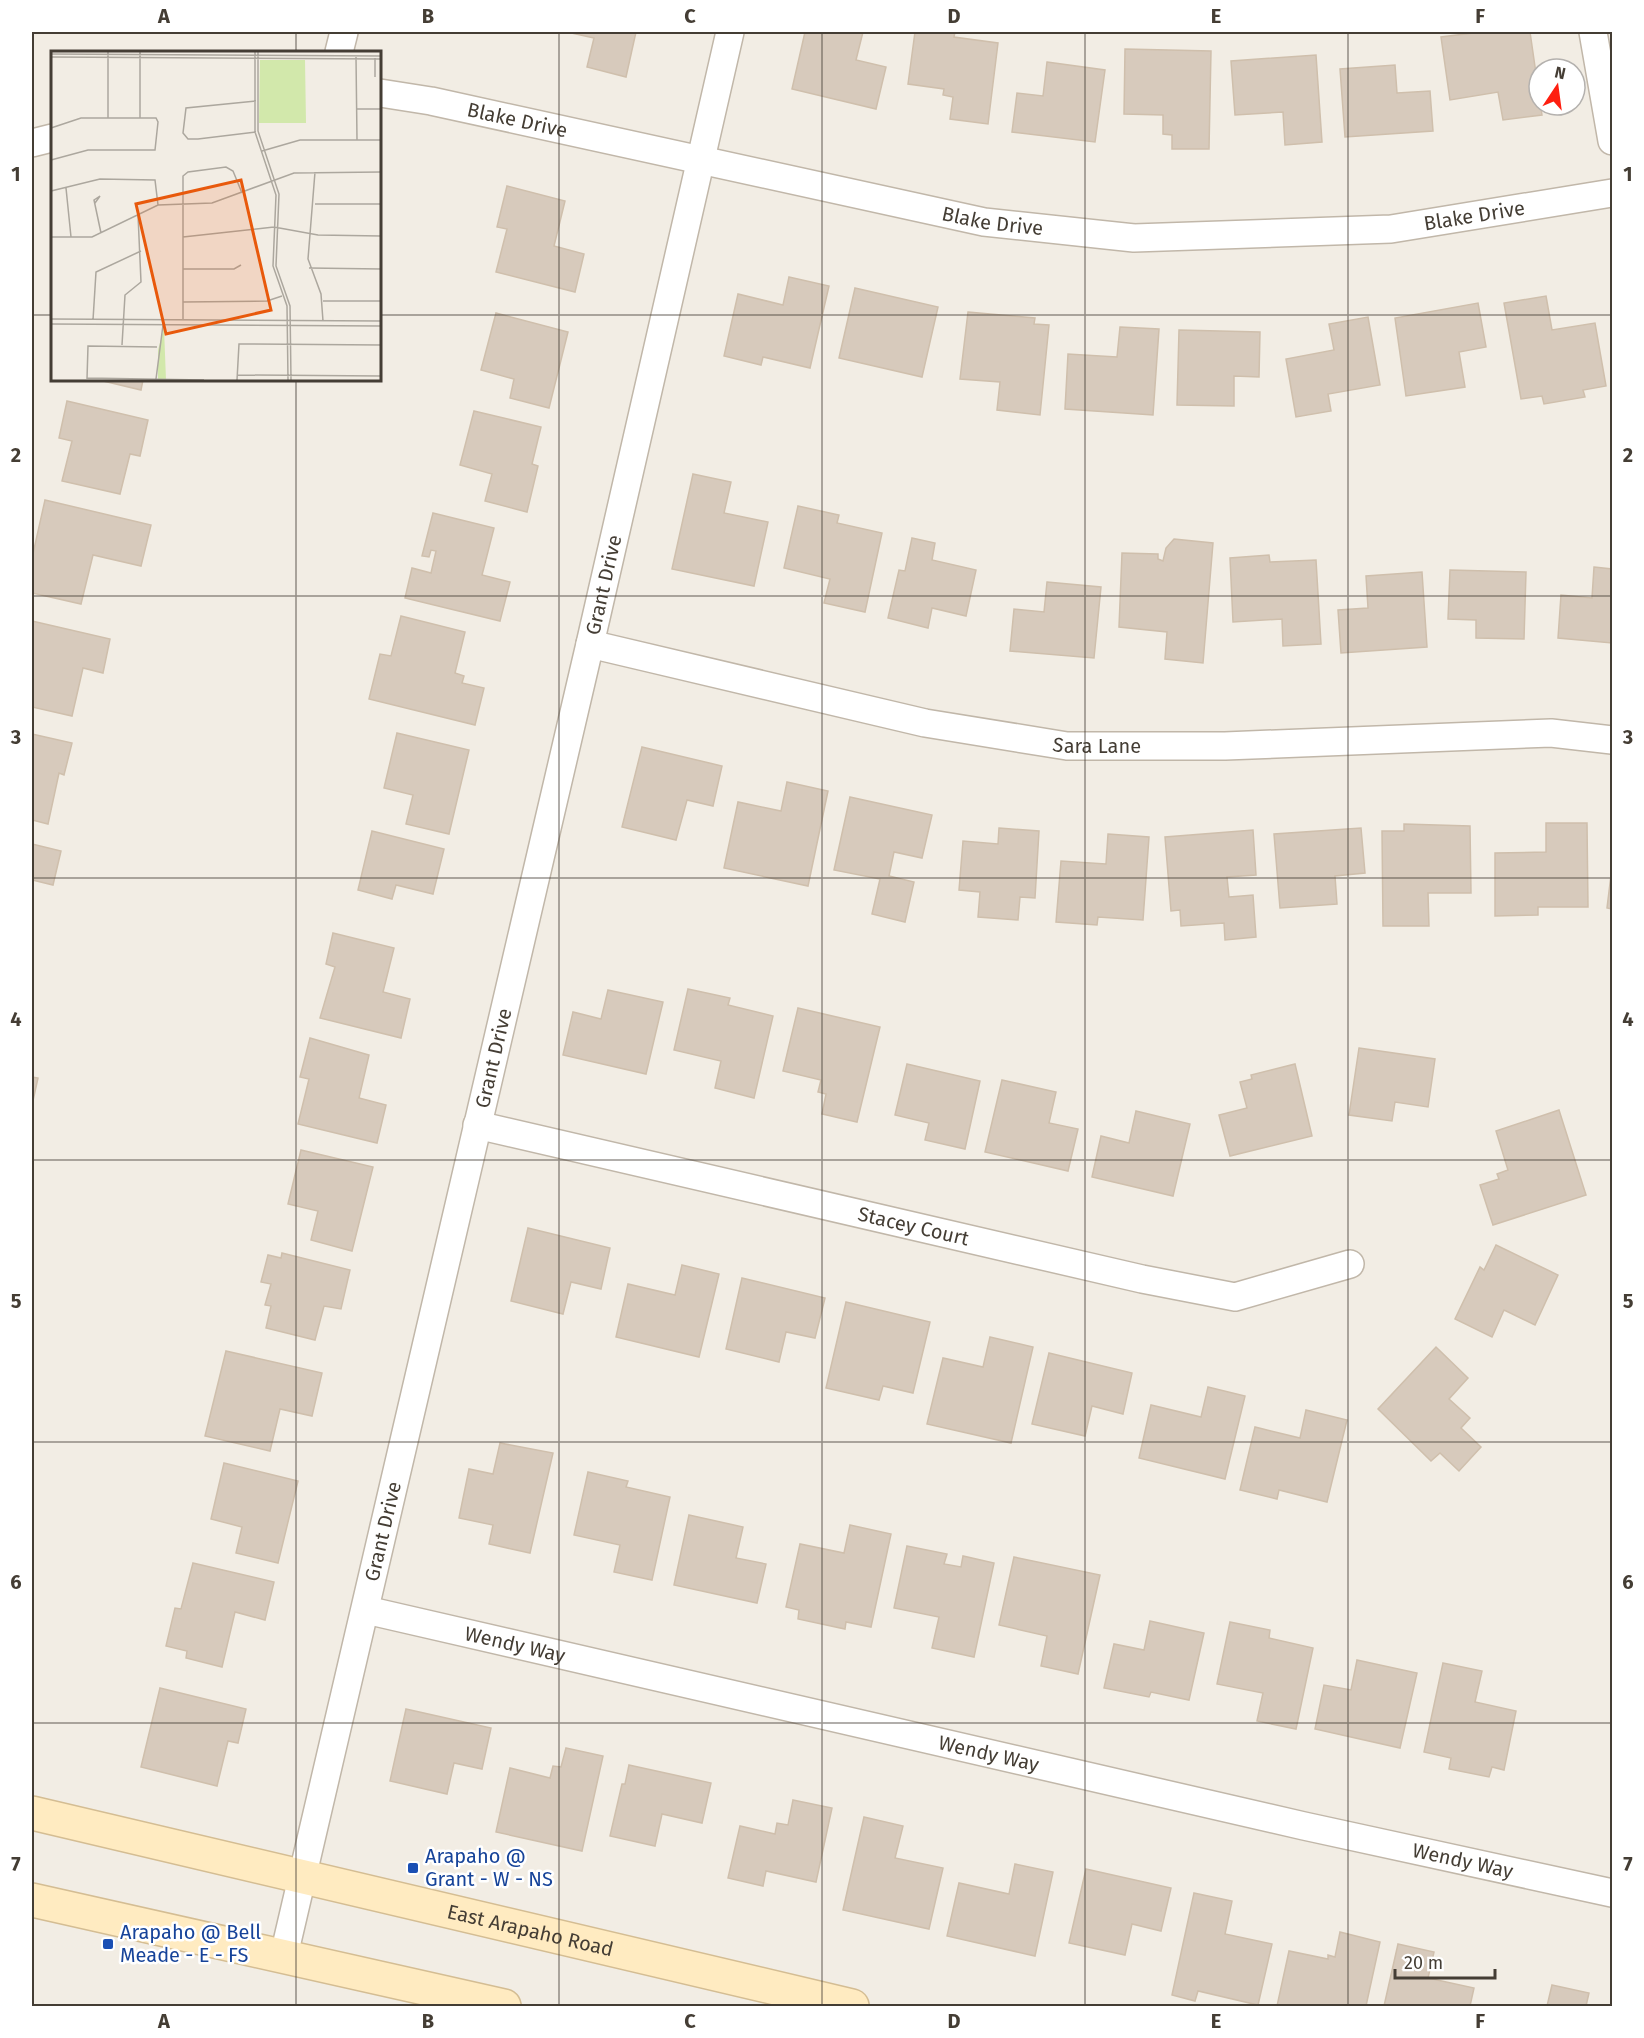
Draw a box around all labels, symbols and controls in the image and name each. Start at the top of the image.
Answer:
text: A [157,4,171,28]
text: B [422,4,434,28]
text: C [684,4,696,28]
text: D [947,4,961,28]
text: E [1211,4,1221,28]
text: F [1475,4,1485,28]
inset map [51,51,381,381]
north arrow [1527,57,1587,117]
text: N [1553,62,1568,83]
street label: Blake Drive [465,97,570,143]
text: 1 [11,162,21,186]
text: 1 [1623,162,1633,186]
street label: Blake Drive [1422,195,1526,235]
street label: Blake Drive [940,201,1044,240]
text: 2 [11,443,21,467]
text: 2 [1623,443,1633,467]
street label: Grant Drive [581,532,627,637]
text: 3 [10,725,21,749]
text: 3 [1622,725,1633,749]
street label: Sara Lane [1051,732,1141,758]
street label: Grant Drive [470,1006,517,1110]
text: 4 [10,1007,22,1031]
text: 4 [1622,1007,1634,1031]
street label: Stacey Court [856,1202,972,1251]
text: 5 [11,1289,22,1313]
text: 5 [1623,1289,1634,1313]
street label: Grant Drive [360,1479,406,1584]
text: 6 [10,1570,22,1594]
text: 6 [1622,1570,1634,1594]
street label: Wendy Way [462,1621,568,1668]
street label: Wendy Way [936,1730,1041,1777]
street label: Wendy Way [1410,1838,1515,1883]
place label: Arapaho @ Grant - W - NS [425,1844,553,1891]
text: 7 [11,1852,21,1876]
text: 7 [1623,1852,1633,1876]
marker: Arapaho @ Grant - W - NS [406,1861,420,1875]
street label: East Arapaho Road [445,1899,616,1961]
place label: Arapaho @ Bell Meade - E - FS [120,1920,261,1967]
marker: Arapaho @ Bell Meade - E - FS [101,1937,115,1951]
scale bar [1395,1942,1496,1980]
text: 20 m [1404,1952,1443,1974]
text: A [157,2009,171,2033]
text: B [422,2009,434,2033]
text: C [684,2009,696,2033]
text: D [947,2009,961,2033]
text: E [1211,2009,1221,2033]
text: F [1475,2009,1485,2033]

